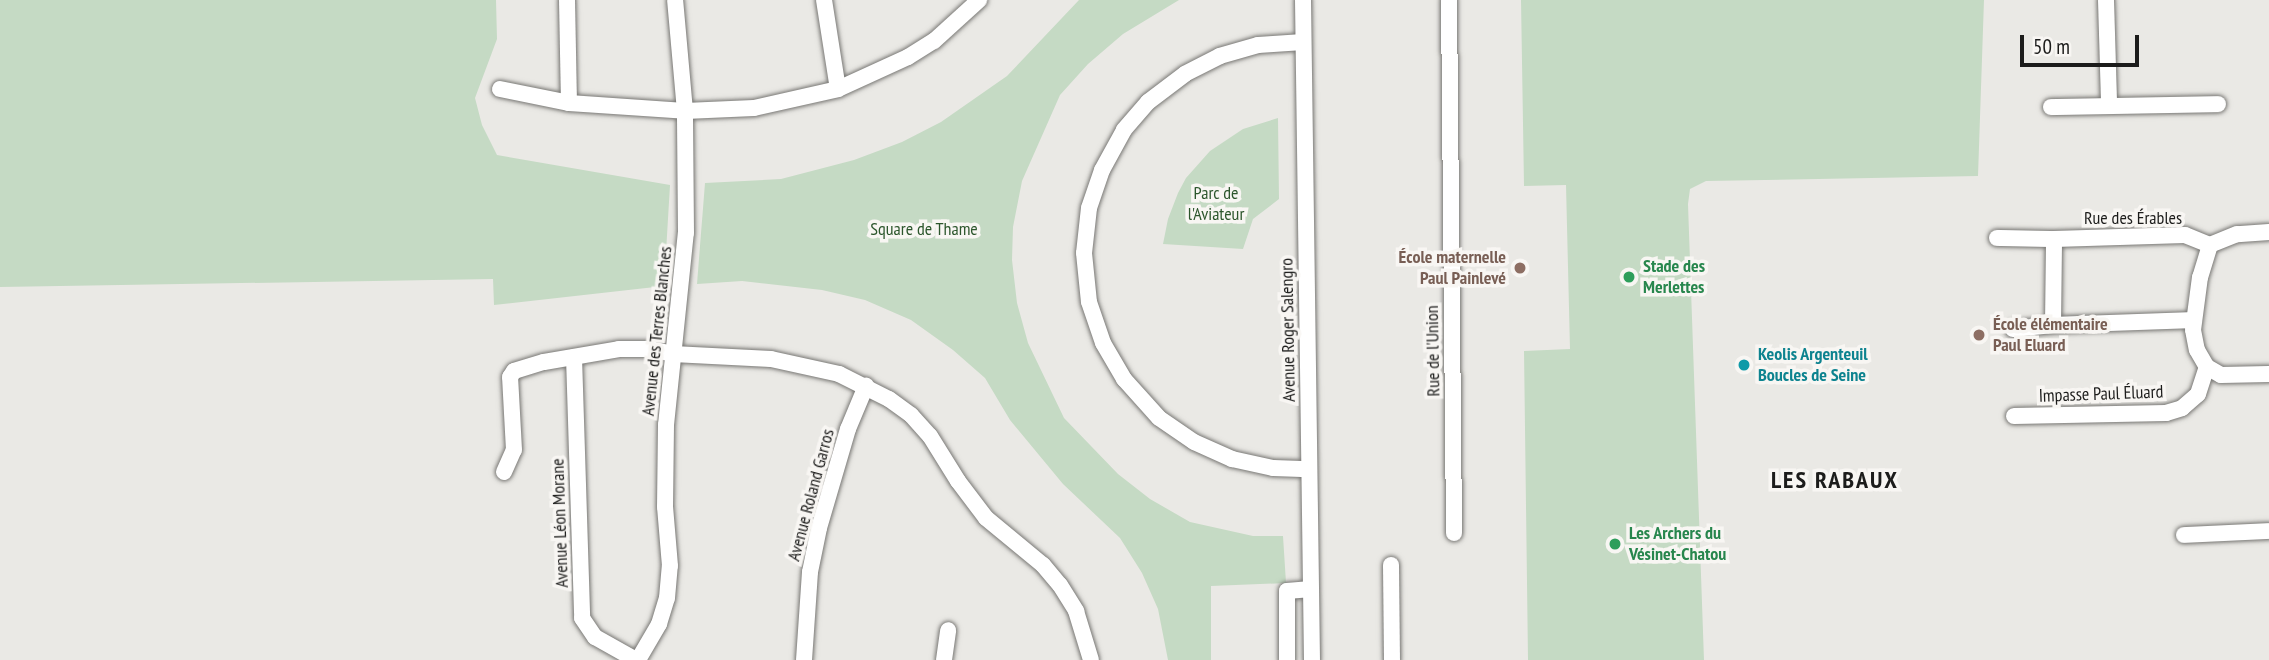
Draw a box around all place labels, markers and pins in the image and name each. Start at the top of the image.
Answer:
place label: École maternelle Paul Painlevé [1399,247,1506,290]
place label: Stade des Merlettes [1643,256,1705,298]
marker: École maternelle Paul Painlevé [1512,260,1528,276]
marker: Stade des Merlettes [1621,269,1637,285]
place label: École élémentaire Paul Eluard [1993,314,2108,356]
marker: École élémentaire Paul Eluard [1971,327,1987,343]
place label: Keolis Argenteuil Boucles de Seine [1758,344,1868,386]
marker: Keolis Argenteuil Boucles de Seine [1736,357,1752,373]
place label: Les Archers du Vésinet-Chatou [1629,523,1726,566]
marker: Les Archers du Vésinet-Chatou [1607,536,1623,552]

